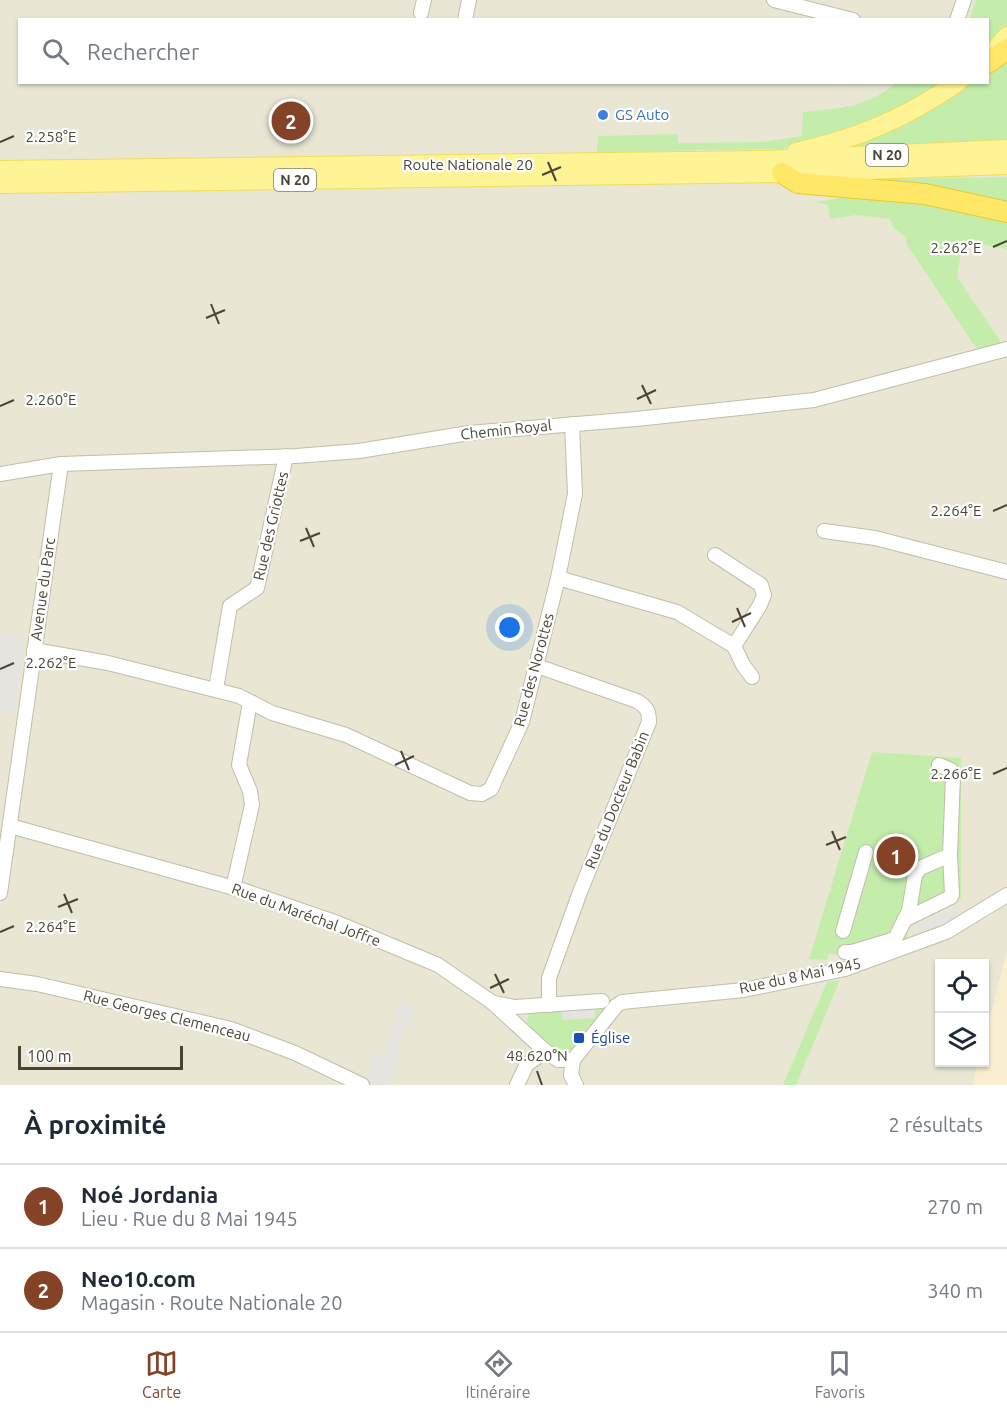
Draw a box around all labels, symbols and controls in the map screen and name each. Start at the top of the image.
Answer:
search box [18,18,989,84]
icon: search [39,35,72,68]
text: Rechercher [87,39,199,64]
pin: 2 [272,98,310,144]
place label: GS Auto [615,106,669,123]
marker: GS Auto [596,108,610,122]
text: 2.258°E [26,128,76,145]
road number: N 20 [866,144,908,166]
street label: Route Nationale 20 [403,156,533,173]
road number: N 20 [274,169,316,191]
text: 2.262°E [931,239,981,256]
text: 2.260°E [26,391,76,408]
street label: Chemin Royal [460,416,552,443]
street label: Rue des Griottes [250,470,291,582]
text: 2.264°E [931,502,981,519]
street label: Avenue du Parc [27,536,58,642]
street label: Rue des Norottes [510,611,557,729]
your location [495,613,524,642]
text: 2.262°E [26,654,76,671]
street label: Rue du Docteur Babin [581,729,652,871]
text: 2.266°E [931,765,981,782]
pin: 1 [876,834,916,878]
street label: Rue du Maréchal Joffre [229,880,383,949]
text: 2.264°E [26,918,76,935]
street label: Rue du 8 Mai 1945 [737,954,862,997]
map controls [935,959,989,1067]
button: locate [935,959,989,1013]
street label: Rue Georges Clemenceau [82,986,253,1045]
button: layers [935,1013,989,1067]
place label: Église [591,1029,630,1046]
marker: Église [572,1031,586,1045]
scale bar [18,1043,183,1070]
text: 100 m [27,1047,72,1065]
text: 48.620°N [506,1047,568,1064]
text: À proximité [24,1110,166,1139]
text: 2 résultats [889,1113,983,1136]
text: Noé Jordania [81,1182,218,1207]
text: 1 [38,1195,49,1218]
text: 270 m [927,1195,983,1218]
text: Lieu · Rue du 8 Mai 1945 [81,1207,298,1230]
text: Neo10.com [81,1266,196,1291]
text: 2 [38,1279,49,1302]
text: 340 m [927,1279,983,1302]
text: Magasin · Route Nationale 20 [81,1291,343,1314]
tab: Carte [142,1347,181,1401]
tab: Itinéraire [465,1347,531,1401]
tab: Favoris [815,1347,865,1401]

